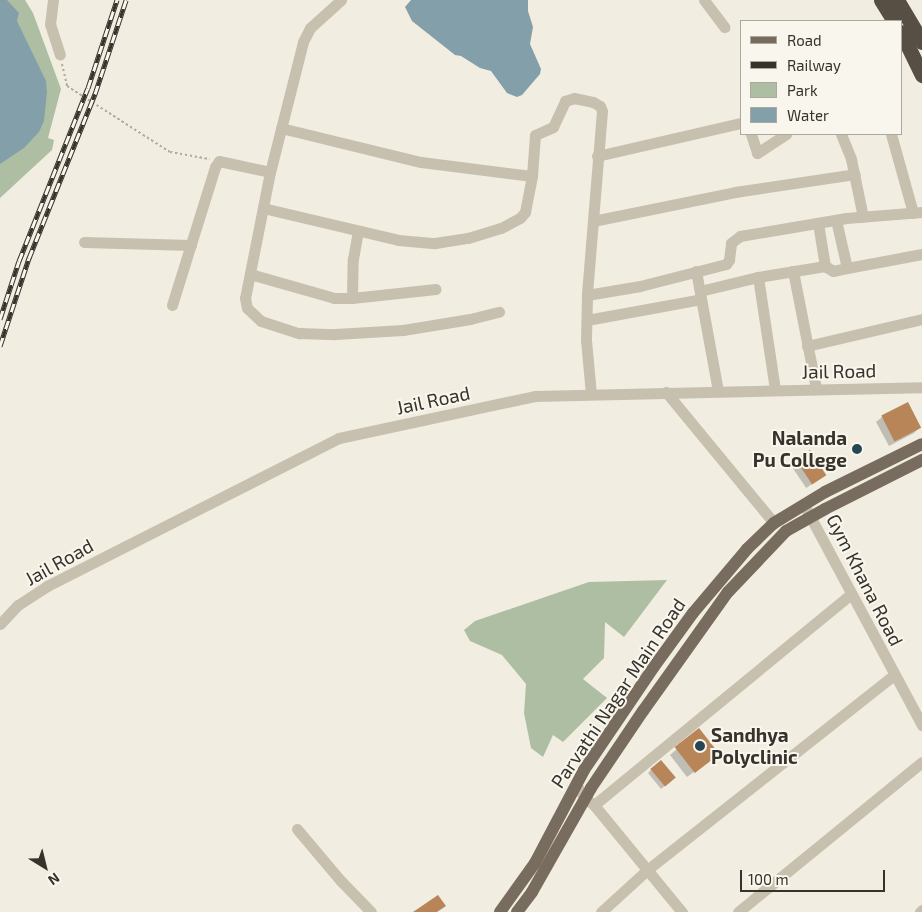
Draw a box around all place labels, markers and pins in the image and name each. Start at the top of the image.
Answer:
place label: Nalanda Pu College [753,427,847,471]
marker: Nalanda Pu College [851,443,863,455]
place label: Sandhya Polyclinic [711,724,798,768]
marker: Sandhya Polyclinic [693,739,707,753]

